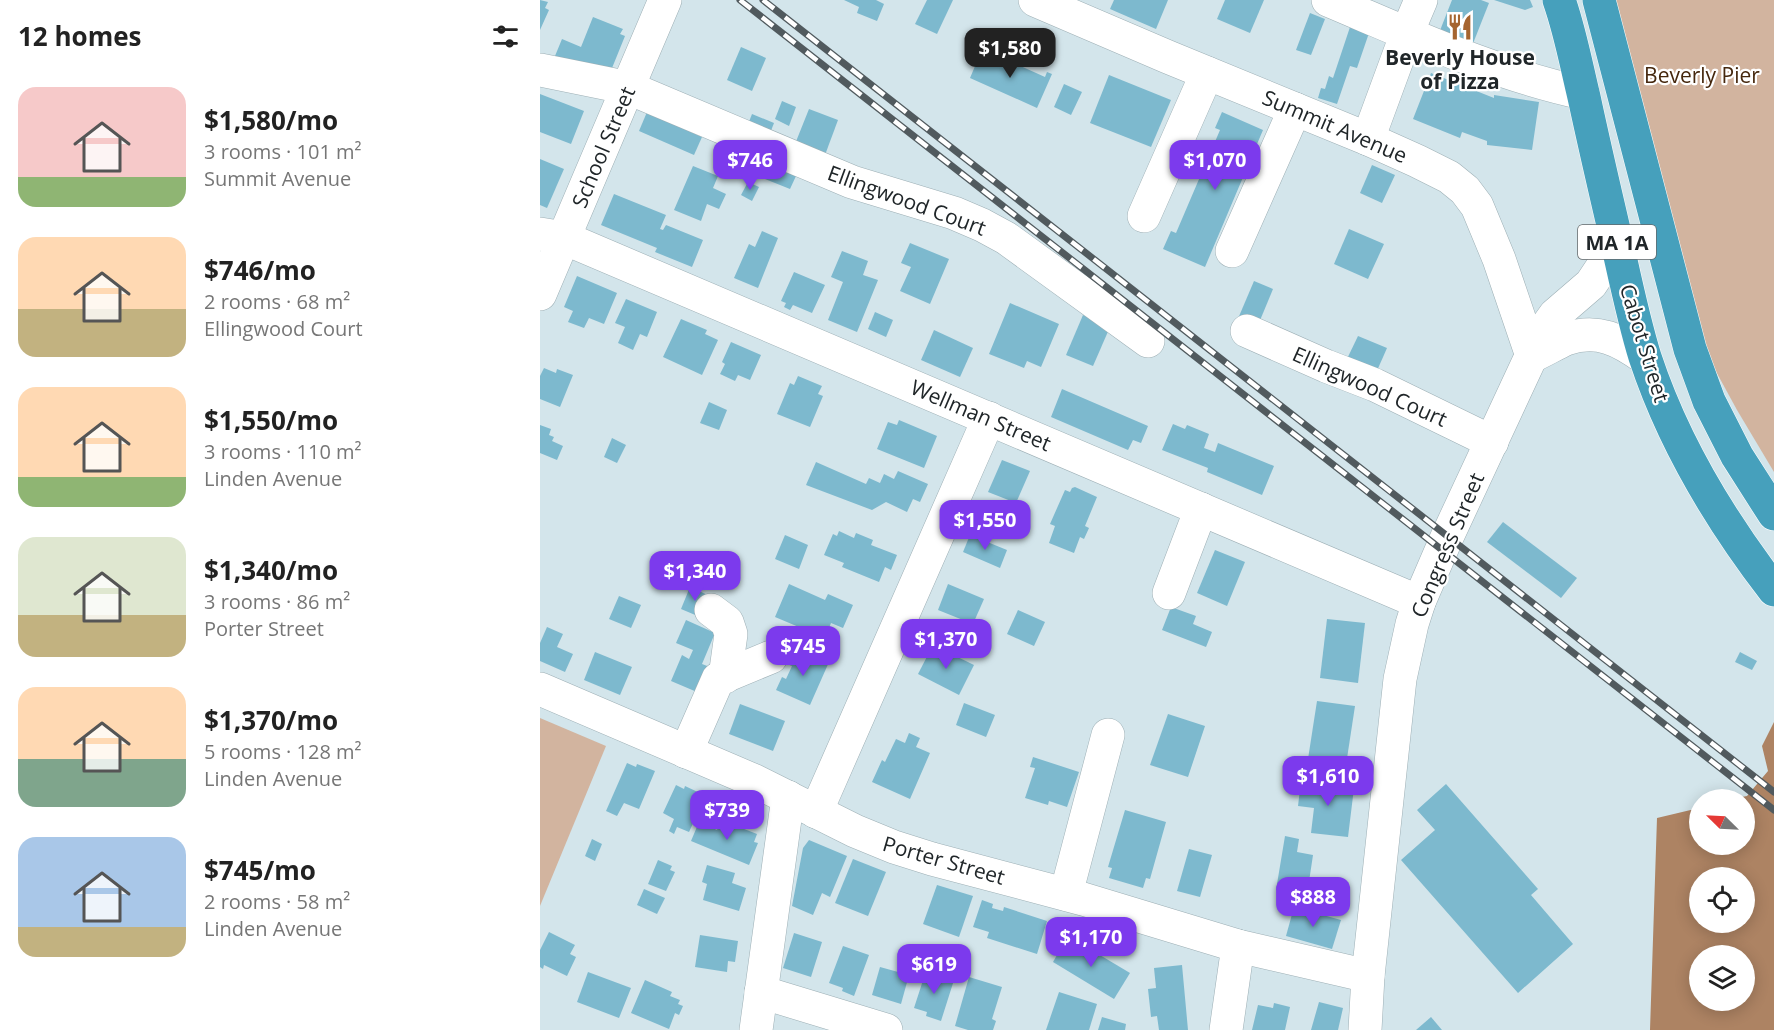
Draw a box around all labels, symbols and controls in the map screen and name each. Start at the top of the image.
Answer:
restaurant icon: Beverly House of Pizza [1445,12,1475,42]
text: 12 homes [18,18,142,54]
icon: filters [489,20,522,53]
pin: $1,580 [961,28,1059,79]
text: $1,580 [979,34,1041,61]
place label: Beverly House of Pizza [1385,43,1535,95]
park label: Beverly Pier [1644,61,1760,89]
street label: School Street [565,82,641,212]
street label: Summit Avenue [1258,83,1412,169]
text: $1,580/mo [204,102,338,138]
icon: home [66,111,138,183]
text: 3 rooms · 101 m² [204,138,362,165]
pin: $746 [714,140,786,191]
pin: $1,070 [1166,140,1264,191]
text: $746 [727,146,773,173]
text: $1,070 [1184,146,1246,173]
street label: Ellingwood Court [824,158,990,242]
text: Summit Avenue [204,165,351,192]
road number: MA 1A [1578,225,1656,259]
text: $746/mo [204,252,316,288]
icon: home [66,261,138,333]
street label: Cabot Street [1614,281,1676,405]
text: 2 rooms · 68 m² [204,288,350,315]
text: Ellingwood Court [204,315,363,342]
street label: Ellingwood Court [1288,339,1452,433]
street label: Wellman Street [907,373,1055,457]
text: $1,550/mo [204,402,338,438]
icon: home [66,411,138,483]
text: 3 rooms · 110 m² [204,438,362,465]
text: Linden Avenue [204,465,342,492]
street label: Congress Street [1404,468,1490,622]
pin: $1,550 [936,500,1034,551]
text: $1,550 [954,506,1016,533]
pin: $1,340 [646,551,744,602]
text: $1,340/mo [204,552,338,588]
text: $1,340 [664,557,726,584]
icon: home [66,561,138,633]
text: 3 rooms · 86 m² [204,588,350,615]
text: Porter Street [204,615,324,642]
pin: $1,370 [897,619,995,670]
text: $1,370 [915,625,977,652]
pin: $745 [767,626,839,677]
text: $745 [780,632,826,659]
text: $1,370/mo [204,702,338,738]
icon: home [66,711,138,783]
text: 5 rooms · 128 m² [204,738,362,765]
pin: $1,610 [1279,756,1377,807]
text: $1,610 [1297,762,1359,789]
text: Linden Avenue [204,765,342,792]
north arrow [1689,789,1755,855]
map controls [1689,789,1755,1011]
pin: $739 [691,790,763,841]
text: $739 [704,796,750,823]
street label: Porter Street [880,829,1008,891]
text: $745/mo [204,852,316,888]
icon: home [66,861,138,933]
button: locate [1689,867,1755,933]
pin: $888 [1277,877,1349,928]
text: $888 [1290,883,1336,910]
text: 2 rooms · 58 m² [204,888,350,915]
text: Linden Avenue [204,915,342,942]
pin: $1,170 [1042,917,1140,968]
text: $1,170 [1060,923,1122,950]
pin: $619 [898,944,970,995]
button: layers [1689,945,1755,1011]
text: $619 [911,950,957,977]

